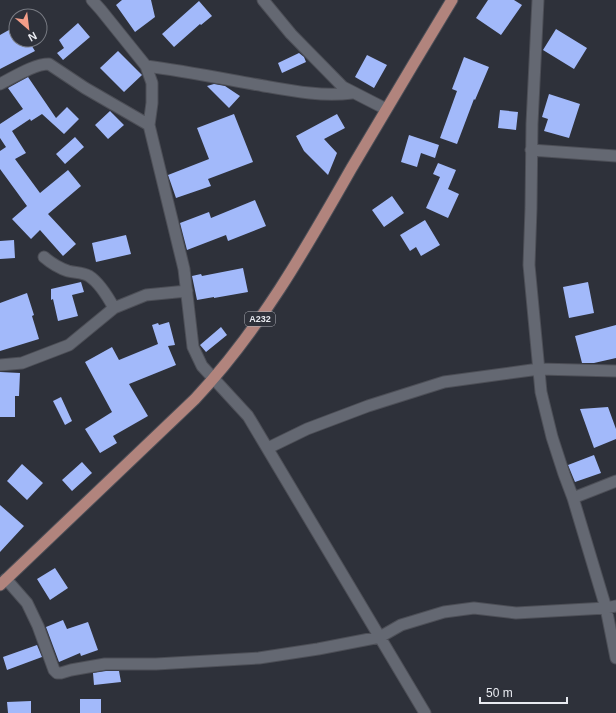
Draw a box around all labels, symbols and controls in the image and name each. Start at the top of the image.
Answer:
north arrow [8,8,48,48]
text: N [26,30,39,44]
road number: A232 [245,312,275,326]
scale bar [480,679,567,705]
text: 50 m [486,686,513,700]

